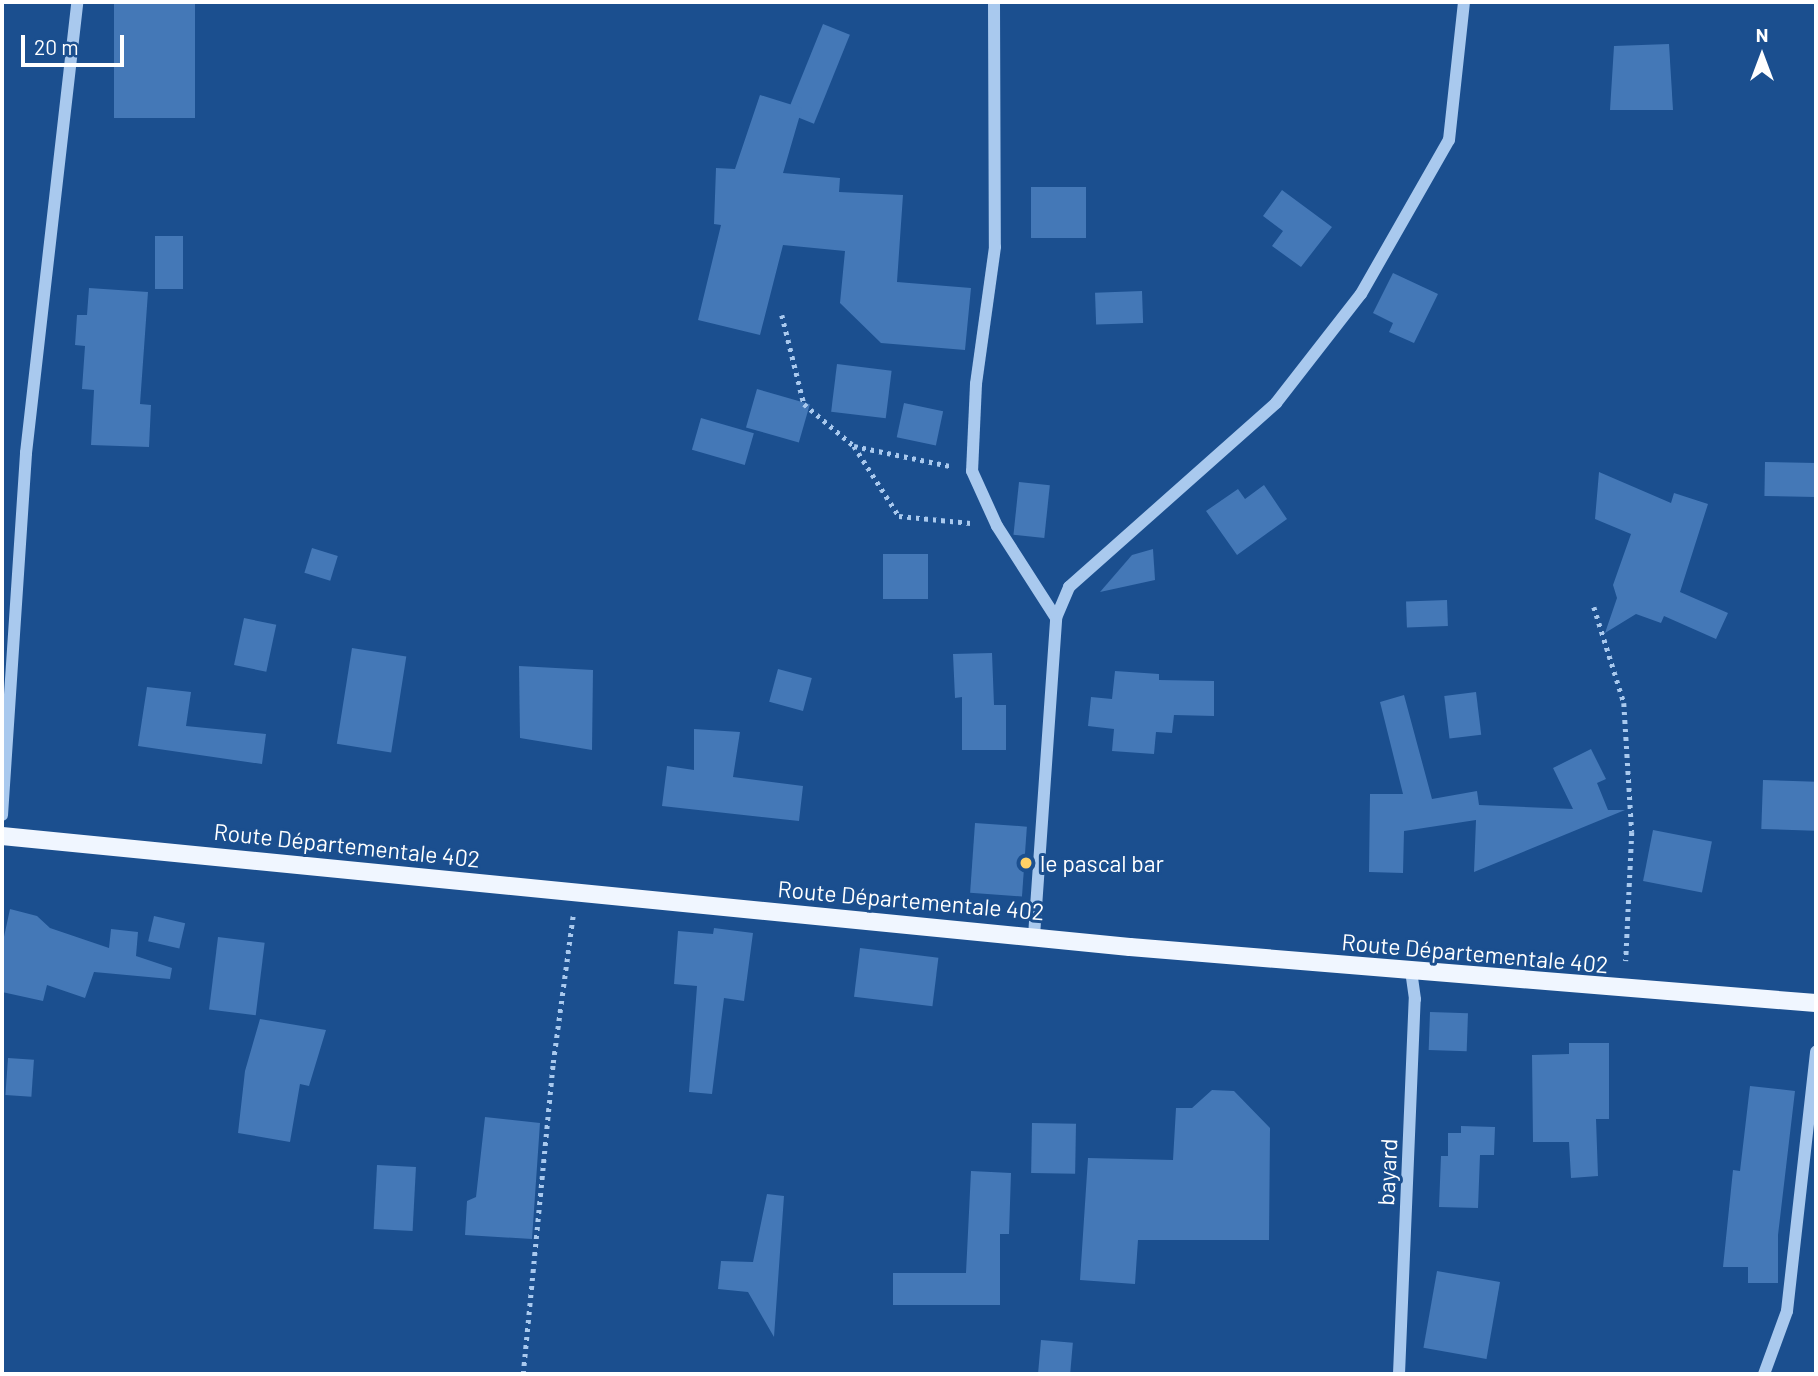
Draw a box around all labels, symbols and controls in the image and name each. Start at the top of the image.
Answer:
scale bar [24,21,128,65]
north arrow [1727,21,1797,91]
text: N [1756,23,1768,46]
text: 20 m [34,34,79,59]
street label: Route Départementale 402 [213,817,481,873]
place label: le pascal bar [1040,849,1164,877]
marker: le pascal bar [1018,855,1034,871]
street label: Route Départementale 402 [777,875,1045,925]
street label: Route Départementale 402 [1341,928,1609,978]
street label: bayard [1371,1138,1403,1206]

